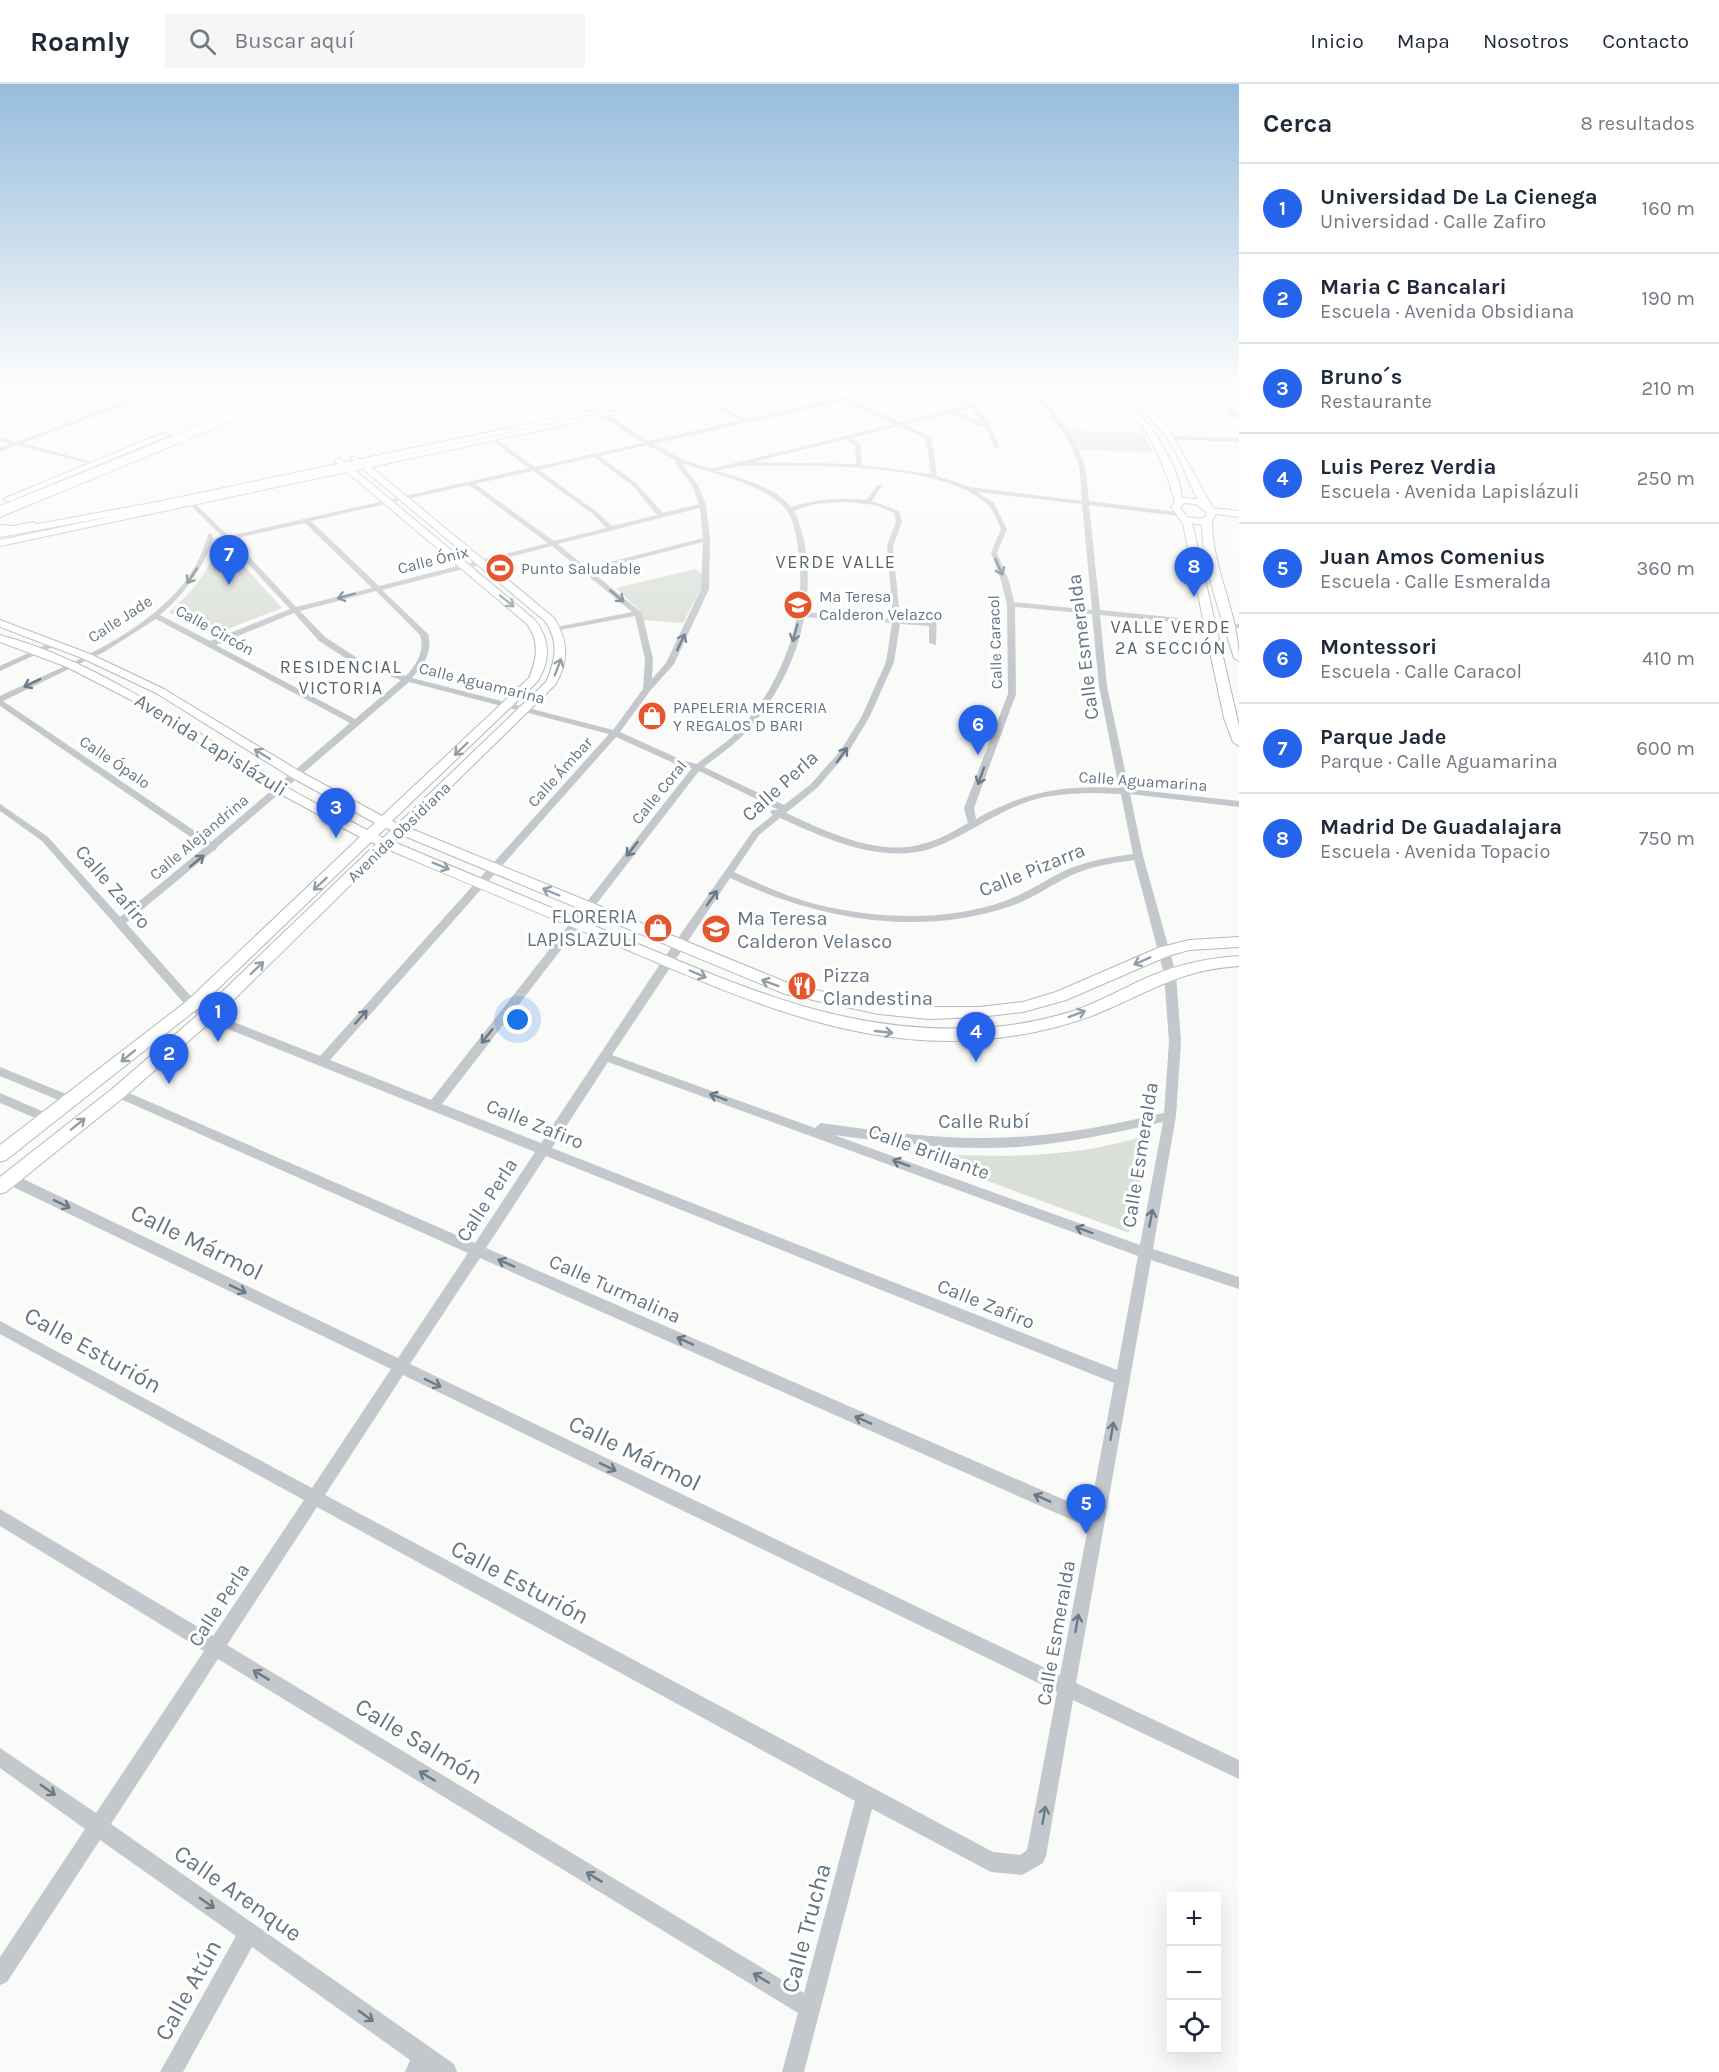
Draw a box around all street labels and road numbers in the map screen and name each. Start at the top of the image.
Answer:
street label: Calle Ónix [396,542,470,578]
street label: Calle Esmeralda [1063,573,1103,721]
street label: Calle Jade [84,591,156,647]
street label: Calle Caracol [984,595,1006,689]
street label: Calle Circón [173,601,257,659]
street label: Calle Aguamarina [417,658,547,708]
street label: Avenida Lapislázuli [131,689,291,801]
street label: Calle Ópalo [76,731,154,793]
street label: Calle Ámbar [524,733,597,811]
street label: Calle Perla [737,746,823,826]
street label: Calle Coral [627,756,691,828]
street label: Calle Aguamarina [1078,767,1208,795]
street label: Avenida Obsidiana [343,778,455,886]
street label: Calle Alejandrina [146,790,252,884]
street label: Calle Pizarra [976,838,1088,902]
street label: Calle Zafiro [70,840,156,934]
street label: Calle Esmeralda [1117,1081,1163,1229]
street label: Calle Zafiro [483,1094,587,1154]
street label: Calle Rubí [938,1110,1030,1133]
street label: Calle Brillante [865,1119,993,1185]
street label: Calle Perla [452,1154,522,1246]
street label: Calle Mármol [126,1198,268,1286]
street label: Calle Turmalina [546,1250,684,1328]
street label: Calle Zafiro [934,1274,1038,1334]
street label: Calle Esturión [20,1301,166,1399]
street label: Calle Mármol [564,1409,706,1497]
street label: Calle Esturión [446,1534,594,1630]
street label: Calle Perla [184,1559,254,1651]
street label: Calle Esmeralda [1032,1559,1080,1707]
street label: Calle Salmón [350,1692,488,1790]
street label: Calle Arenque [169,1839,307,1947]
street label: Calle Trucha [775,1860,837,1996]
street label: Calle Atún [149,1935,227,2045]

